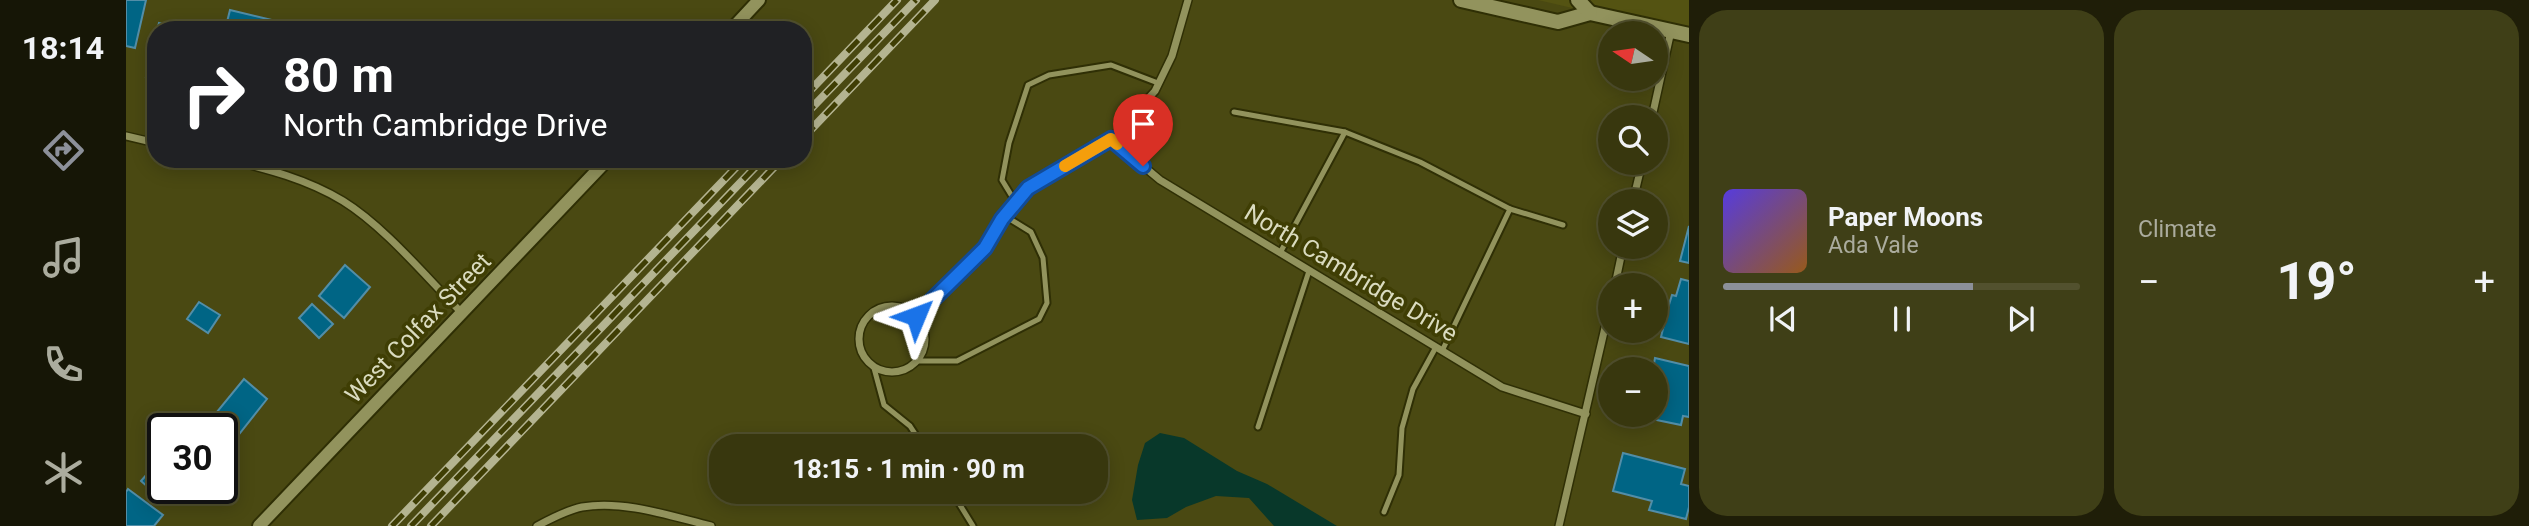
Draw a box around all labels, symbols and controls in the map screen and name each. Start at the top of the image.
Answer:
north arrow [1598,21,1668,91]
map controls [1598,21,1668,427]
text: 18:14 [22,29,104,67]
text: 80 m [283,47,394,104]
icon: right [168,49,259,140]
pin [1113,94,1173,166]
icon: arrive [1124,105,1162,143]
button: search [1598,105,1668,175]
text: North Cambridge Drive [283,106,607,144]
icon: directions [39,126,88,175]
button: layers [1598,189,1668,259]
street label: North Cambridge Drive [1240,198,1462,348]
text: Paper Moons [1828,202,1983,232]
text: Climate [2138,216,2217,243]
text: Ada Vale [1828,232,1919,259]
icon: music [39,233,88,282]
street label: West Colfax Street [339,247,497,409]
text: 19° [2277,251,2357,312]
text: − [2138,260,2160,304]
text: + [2473,260,2495,304]
button: + [1598,273,1668,343]
position arrow [879,279,953,353]
icon: previous [1764,300,1802,338]
icon: pause [1883,300,1921,338]
icon: next [2002,300,2040,338]
icon: phone [39,340,88,389]
button: − [1598,357,1668,427]
speed limit sign: 30 [147,413,238,504]
icon: climate [39,448,88,497]
text: 18:15 · 1 min · 90 m [792,454,1025,484]

